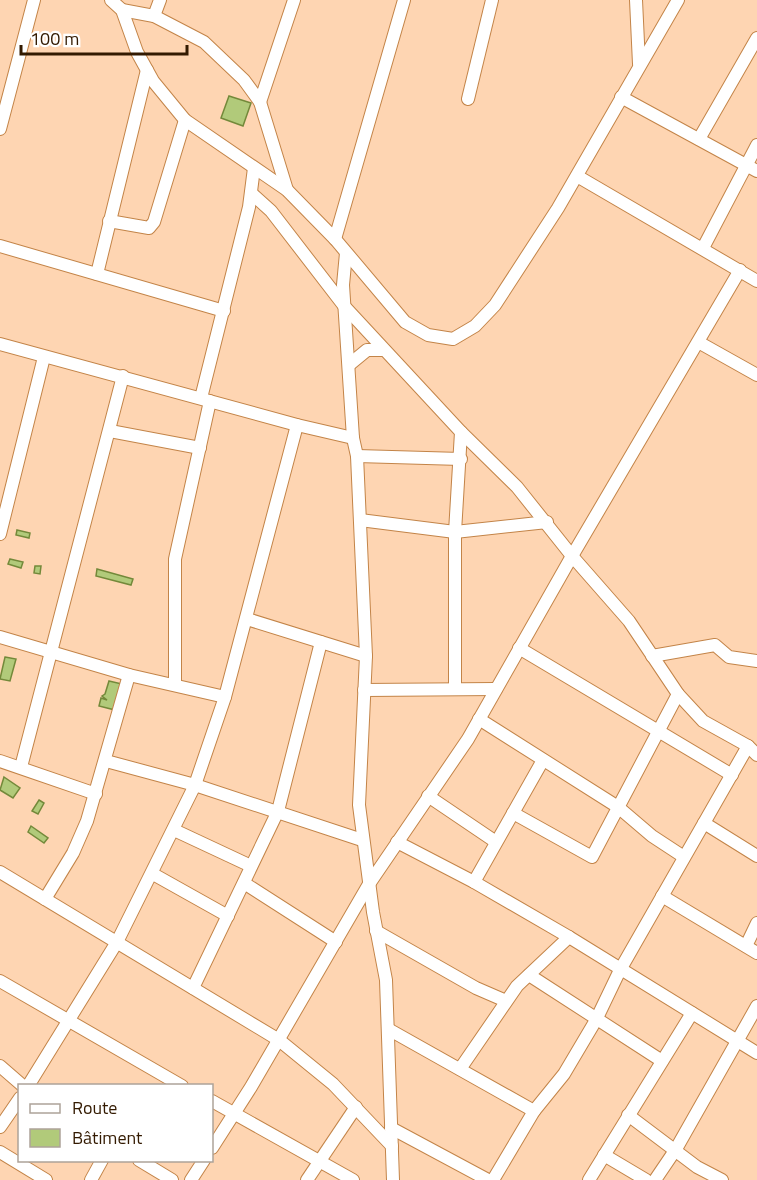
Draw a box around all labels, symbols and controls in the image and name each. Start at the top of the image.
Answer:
scale bar [21,18,188,56]
text: 100 m [30,25,79,52]
legend [18,1084,213,1162]
text: Route [72,1094,117,1121]
text: Bâtiment [72,1124,143,1151]

